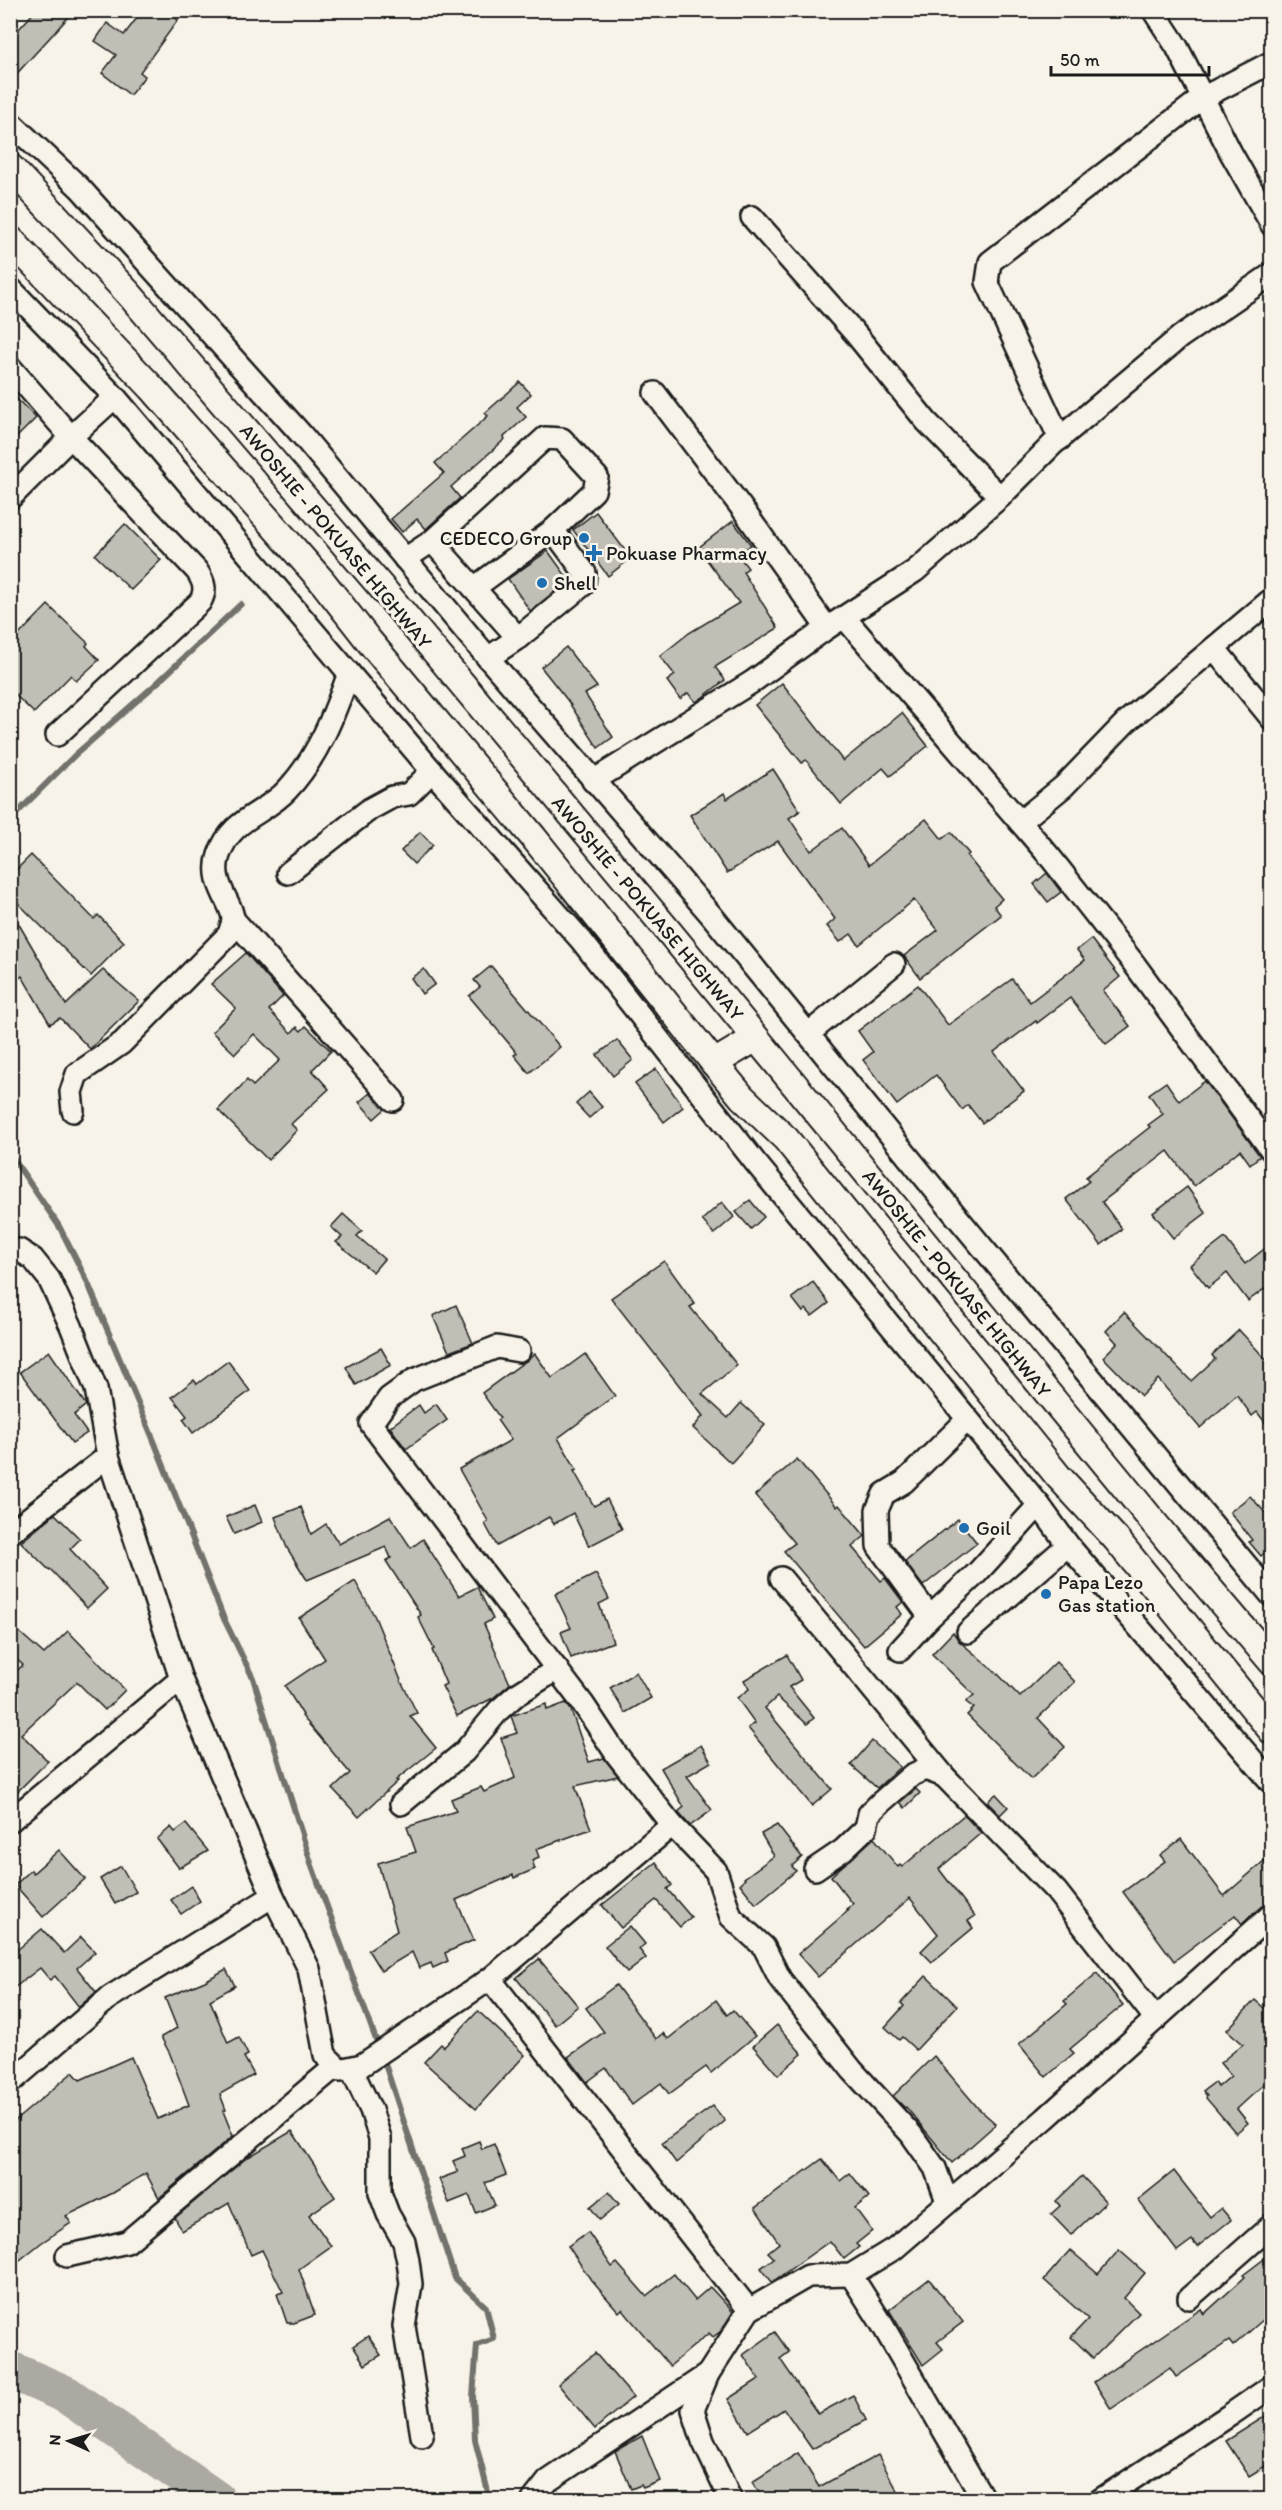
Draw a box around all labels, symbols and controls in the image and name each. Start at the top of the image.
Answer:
scale bar [1051,39,1208,77]
text: 50 m [1060,49,1100,71]
street label: AWOSHIE - POKUASE HIGHWAY [235,419,438,654]
place label: CEDECO Group [440,526,572,550]
marker: CEDECO Group [577,531,591,545]
place label: Pokuase Pharmacy [606,541,767,565]
marker: Pokuase Pharmacy [587,546,601,560]
place label: Shell [554,571,597,595]
marker: Shell [535,576,549,590]
street label: AWOSHIE - POKUASE HIGHWAY [547,791,750,1026]
street label: AWOSHIE - POKUASE HIGHWAY [858,1164,1057,1402]
place label: Goil [976,1516,1011,1540]
marker: Goil [957,1521,971,1535]
place label: Papa Lezo Gas station [1058,1570,1156,1617]
marker: Papa Lezo Gas station [1039,1587,1053,1601]
north arrow [39,2411,99,2471]
text: N [45,2434,64,2446]

